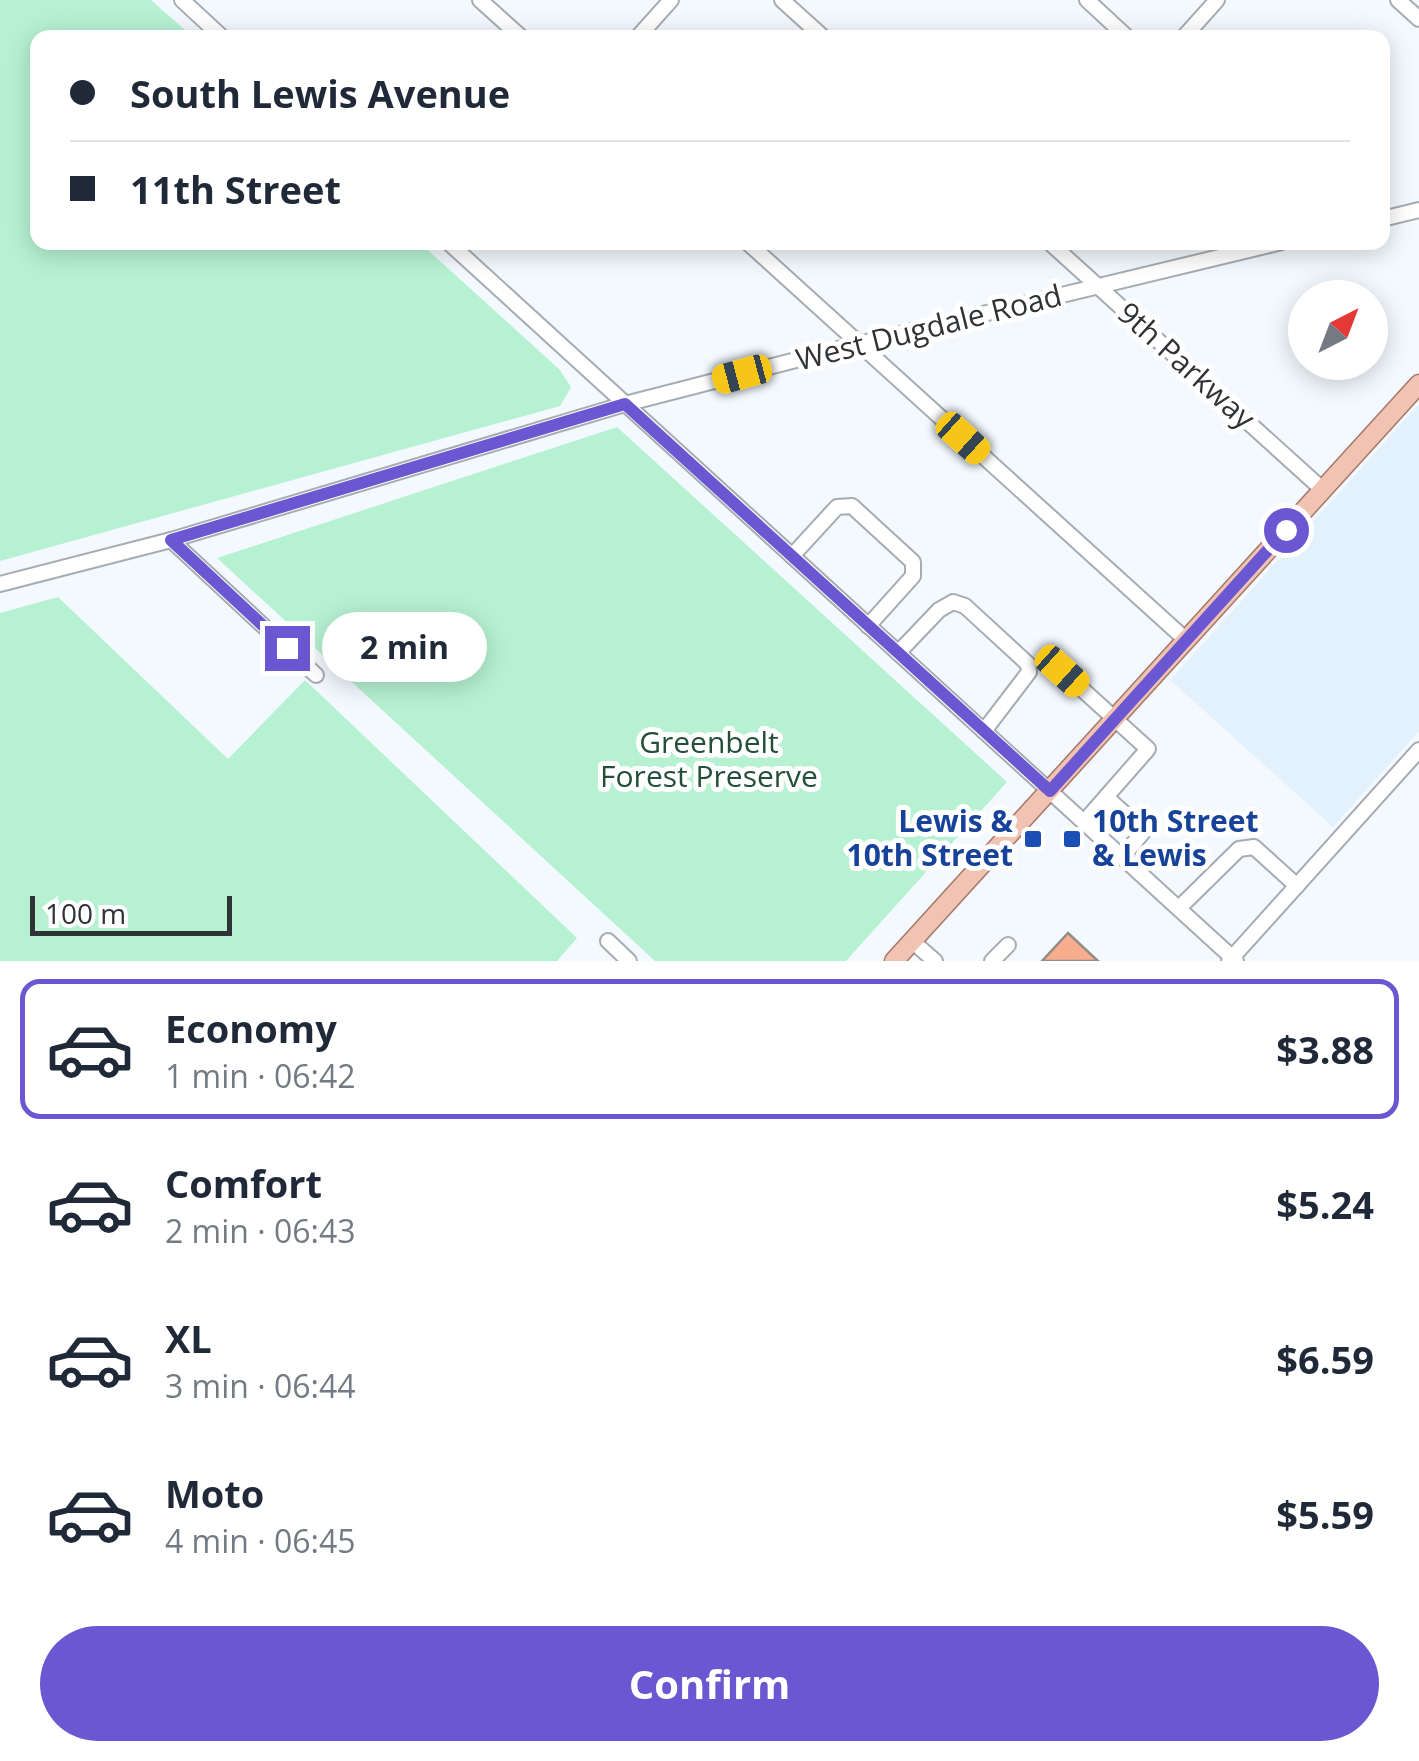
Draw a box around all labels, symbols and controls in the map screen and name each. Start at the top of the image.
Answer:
text: South Lewis Avenue [130,67,510,119]
text: 11th Street [130,163,341,215]
street label: West Dugdale Road [791,274,1066,379]
north arrow [1288,280,1388,380]
map controls [1288,280,1388,380]
street label: 9th Parkway [1109,292,1265,438]
car [709,352,775,396]
car [931,407,995,469]
route start [1264,508,1309,553]
callout: 2 min [322,613,487,683]
text: 2 min [360,625,449,668]
route end [265,626,310,671]
car [1030,640,1094,702]
park label: Greenbelt Forest Preserve [600,721,818,796]
place label: Lewis & 10th Street [847,800,1013,875]
place label: 10th Street & Lewis [1092,800,1258,875]
marker: Lewis & 10th Street [1022,828,1044,850]
marker: 10th Street & Lewis [1061,828,1083,850]
scale bar [30,891,232,936]
text: 100 m [45,894,126,932]
text: Economy [165,1002,337,1054]
icon: car [45,1004,135,1094]
text: $3.88 [1276,1023,1374,1075]
text: 1 min · 06:42 [165,1054,356,1097]
text: Comfort [165,1157,322,1209]
icon: car [45,1159,135,1249]
text: $5.24 [1276,1178,1374,1230]
text: 2 min · 06:43 [165,1209,356,1252]
text: XL [165,1312,212,1364]
icon: car [45,1314,135,1404]
text: $6.59 [1276,1333,1374,1385]
text: 3 min · 06:44 [165,1364,356,1407]
text: Moto [165,1467,264,1519]
icon: car [45,1469,135,1559]
text: $5.59 [1276,1488,1374,1540]
text: 4 min · 06:45 [165,1519,356,1562]
button: Confirm [40,1626,1379,1741]

